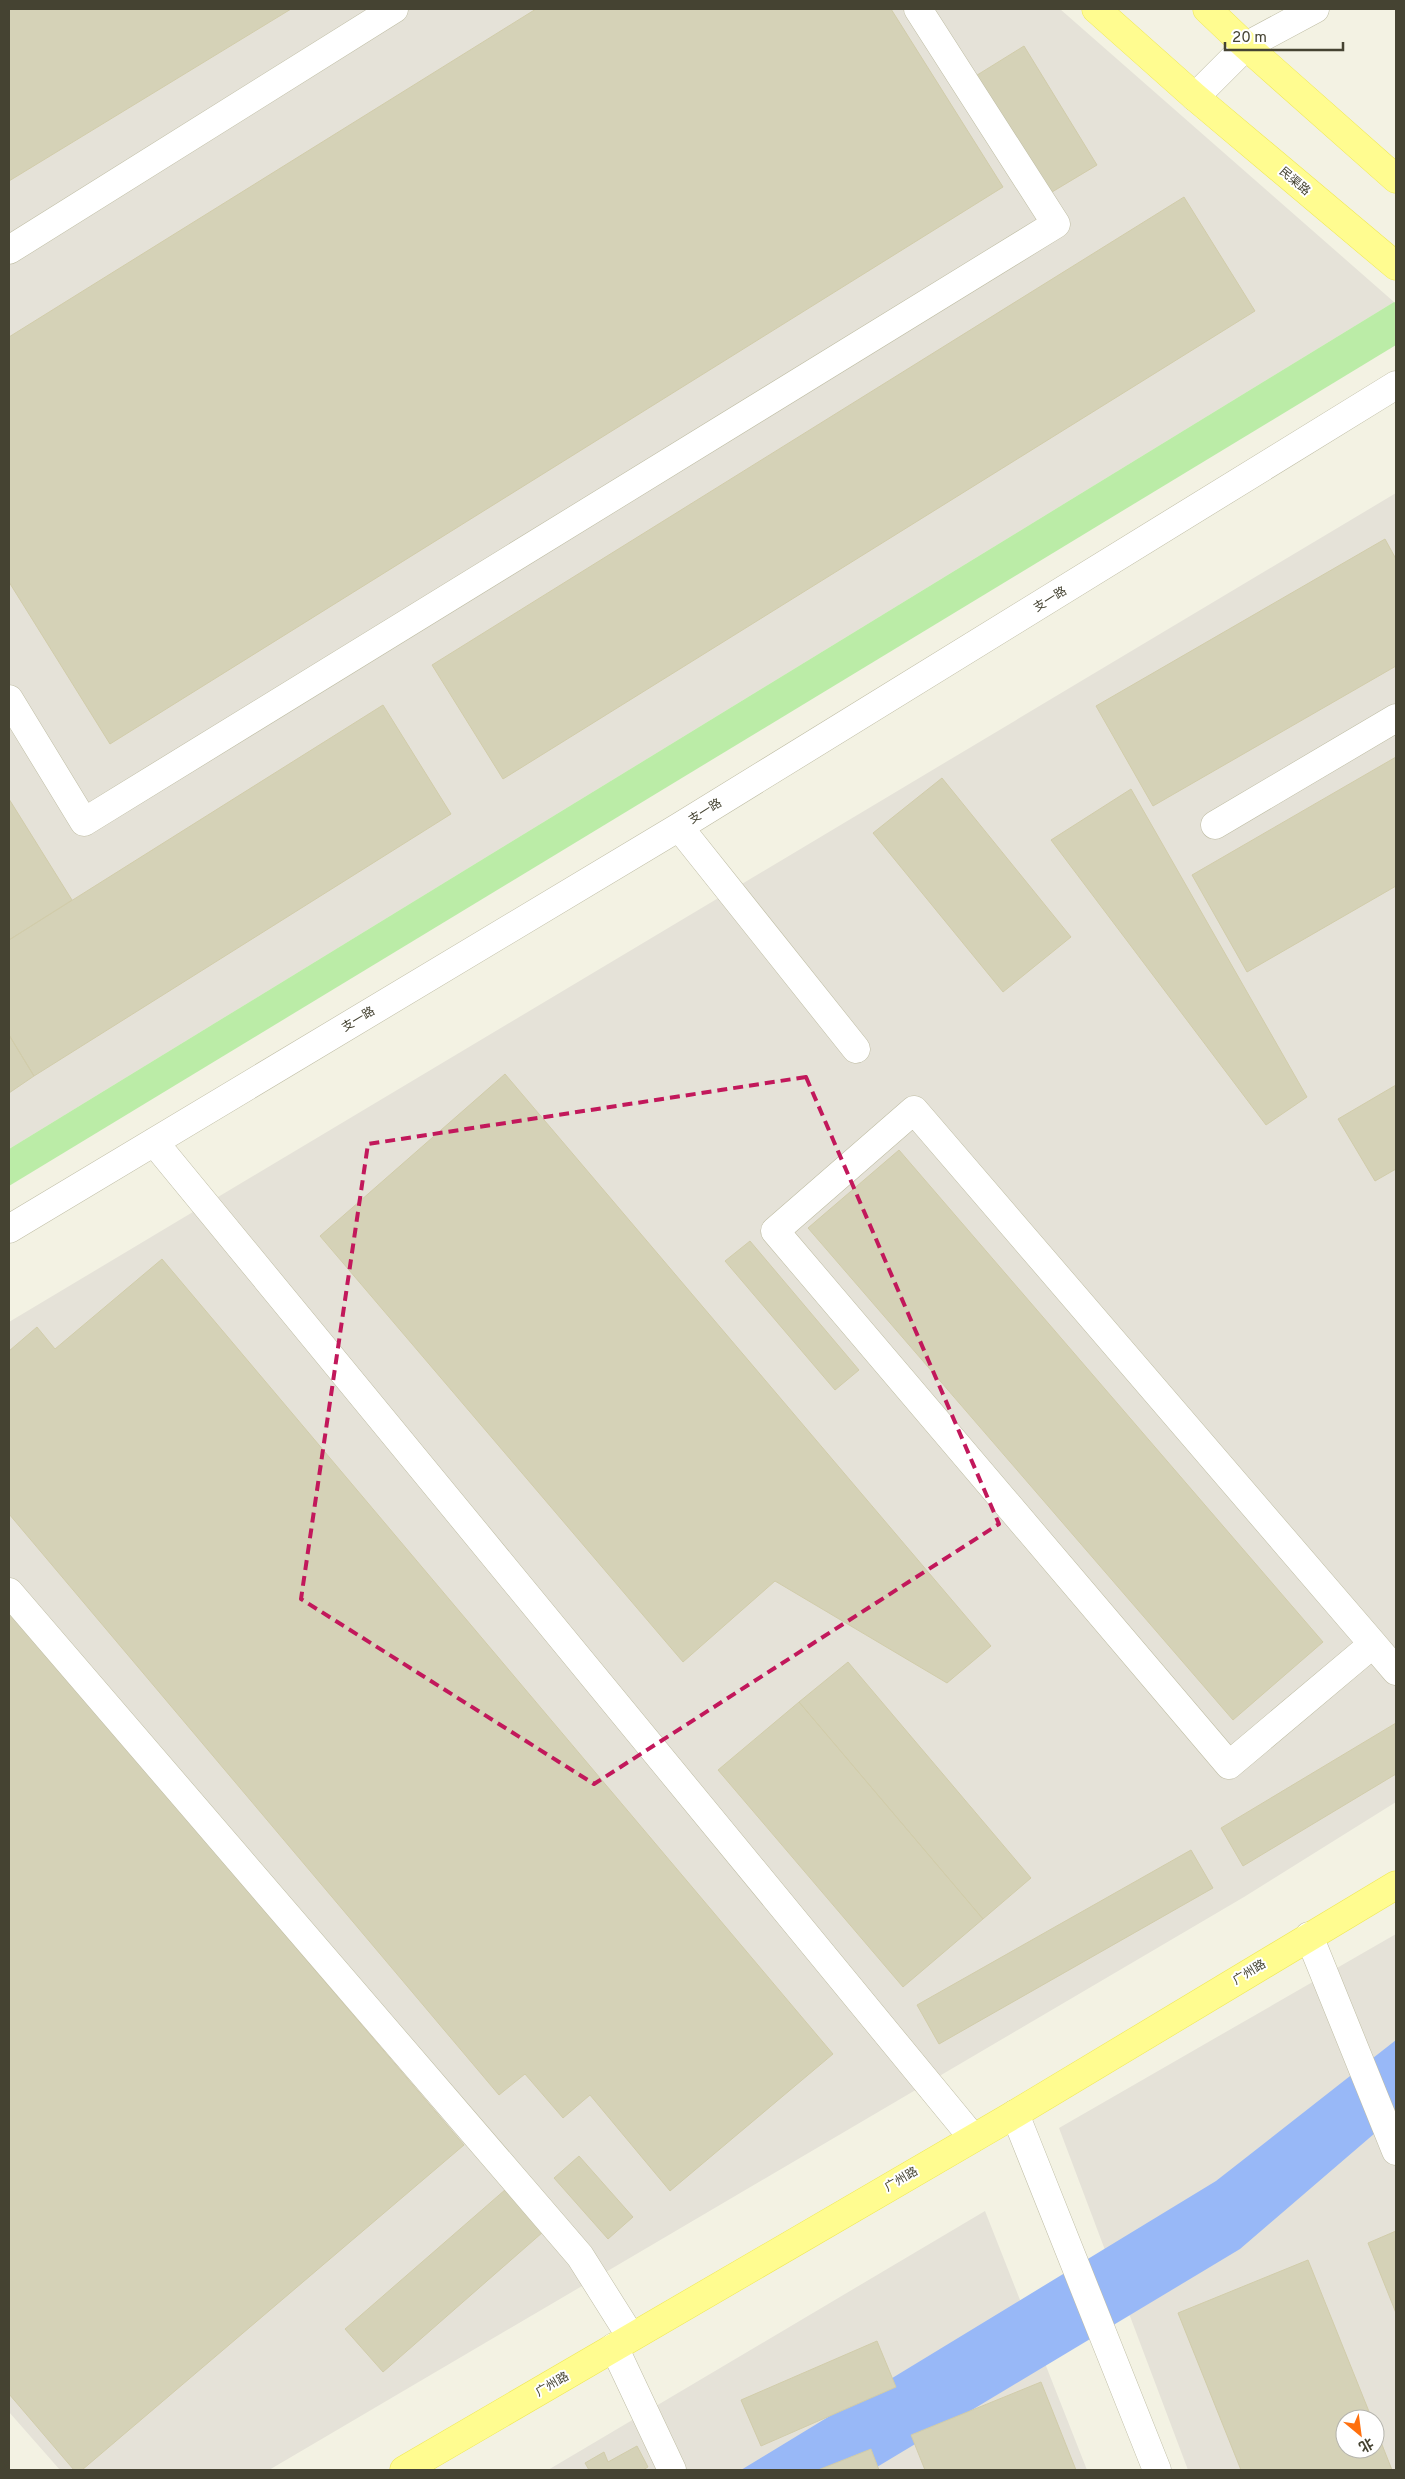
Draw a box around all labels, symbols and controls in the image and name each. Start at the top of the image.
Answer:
scale bar [1225,20,1342,52]
text: 20 m [1232,29,1267,48]
street label: 民渠路 [1275,164,1313,199]
street label: 支一路 [1031,584,1070,616]
street label: 支一路 [686,796,725,828]
street label: 支一路 [339,1004,378,1036]
street label: 广州路 [1230,1957,1269,1989]
street label: 广州路 [882,2164,921,2196]
street label: 广州路 [533,2369,572,2401]
north arrow [1335,2409,1385,2459]
text: 北 [1355,2433,1376,2455]

